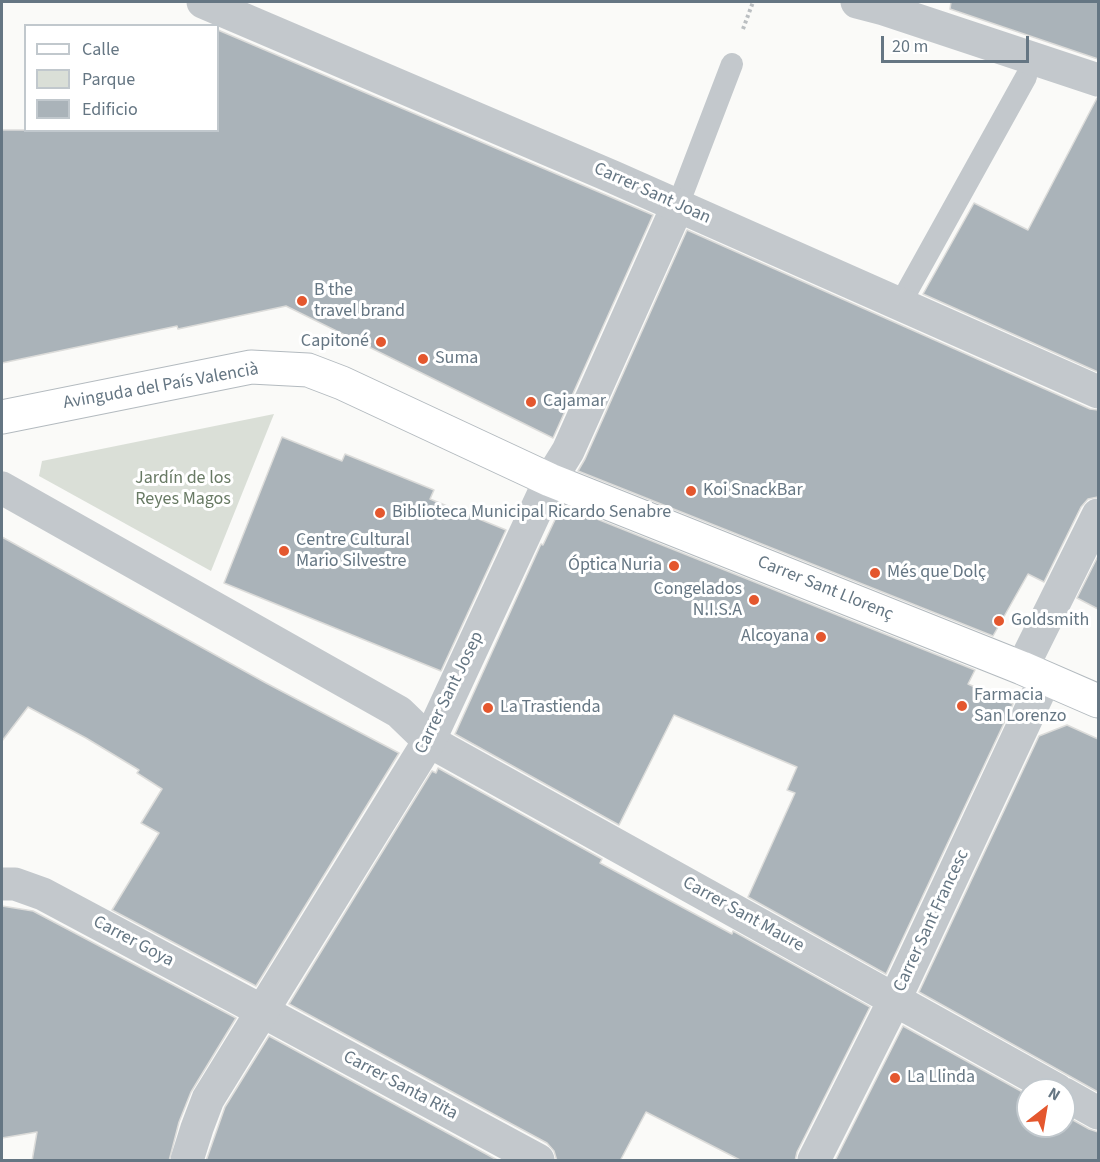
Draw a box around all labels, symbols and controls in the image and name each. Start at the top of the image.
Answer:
legend [24,24,219,132]
scale bar [884,24,1032,62]
text: 20 m [892,34,928,59]
text: Calle [82,37,119,62]
text: Parque [82,67,135,92]
text: Edificio [82,97,138,122]
street label: Carrer Sant Joan [590,159,714,229]
place label: B the travel brand [314,280,405,322]
marker: B the travel brand [295,294,309,308]
place label: Capitoné [301,331,369,353]
marker: Capitoné [374,335,388,349]
place label: Suma [435,348,478,370]
marker: Suma [416,352,430,366]
street label: Avinguda del País Valencià [62,359,260,415]
place label: Cajamar [543,391,606,413]
marker: Cajamar [524,395,538,409]
park label: Jardín de los Reyes Magos [135,468,231,510]
place label: Koi SnackBar [703,480,803,502]
marker: Koi SnackBar [684,484,698,498]
place label: Biblioteca Municipal Ricardo Senabre [392,502,671,524]
marker: Biblioteca Municipal Ricardo Senabre [373,506,387,520]
place label: Centre Cultural Mario Silvestre [296,530,410,572]
marker: Centre Cultural Mario Silvestre [277,544,291,558]
street label: Carrer Sant Llorenç [754,552,896,626]
place label: Óptica Nuria [568,555,662,577]
marker: Óptica Nuria [667,559,681,573]
place label: Més que Dolç [887,562,986,584]
marker: Més que Dolç [868,566,882,580]
place label: Congelados N.I.S.A [653,579,742,622]
marker: Congelados N.I.S.A [747,593,761,607]
place label: Goldsmith [1011,610,1089,632]
marker: Goldsmith [992,614,1006,628]
place label: Alcoyana [741,626,809,648]
street label: Carrer Sant Josep [411,628,489,758]
marker: Alcoyana [814,630,828,644]
place label: Farmacia San Lorenzo [974,685,1066,728]
place label: La Trastienda [500,697,601,719]
marker: Farmacia San Lorenzo [955,699,969,713]
marker: La Trastienda [481,701,495,715]
street label: Carrer Sant Francesc [890,846,974,996]
street label: Carrer Sant Maure [678,873,808,957]
street label: Carrer Goya [89,912,177,972]
street label: Carrer Santa Rita [339,1047,461,1125]
place label: La Llinda [907,1067,975,1089]
marker: La Llinda [888,1071,902,1085]
north arrow [1016,1078,1076,1138]
text: N [1044,1082,1064,1106]

